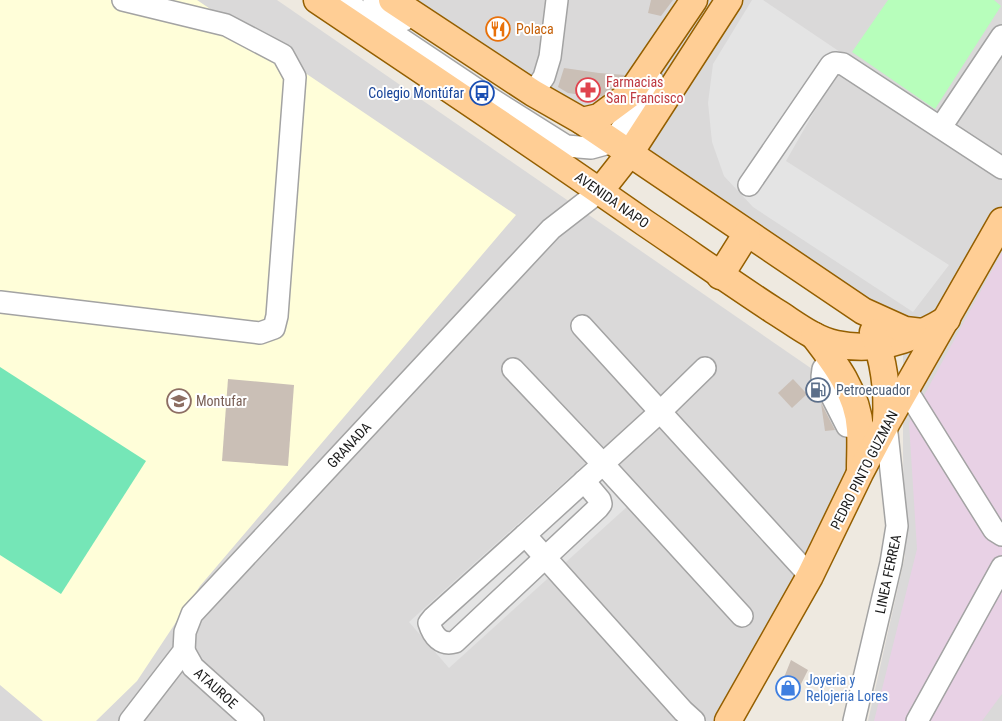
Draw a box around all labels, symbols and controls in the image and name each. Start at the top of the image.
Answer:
restaurant icon: Polaca [485,16,511,42]
place label: Polaca [516,21,554,37]
place label: Farmacias San Francisco [606,74,684,106]
pharmacy icon: Farmacias San Francisco [575,77,601,103]
bus stop icon: Colegio Montúfar [469,80,495,106]
place label: Colegio Montúfar [368,85,464,101]
street label: AVENIDA NAPO [572,169,652,231]
fuel station icon: Petroecuador [805,377,831,403]
place label: Petroecuador [836,382,910,398]
school or university icon: Montufar [166,388,192,414]
place label: Montufar [196,393,247,409]
street label: PEDRO PINTO GUZMAN [827,408,901,532]
street label: GRANADA [324,419,374,471]
street label: LINEA FERREA [872,533,904,615]
street label: ATAUROE [191,664,241,712]
place label: Joyeria y Relojeria Lores [806,672,888,704]
shop icon: Joyeria y Relojeria Lores [775,675,801,701]

